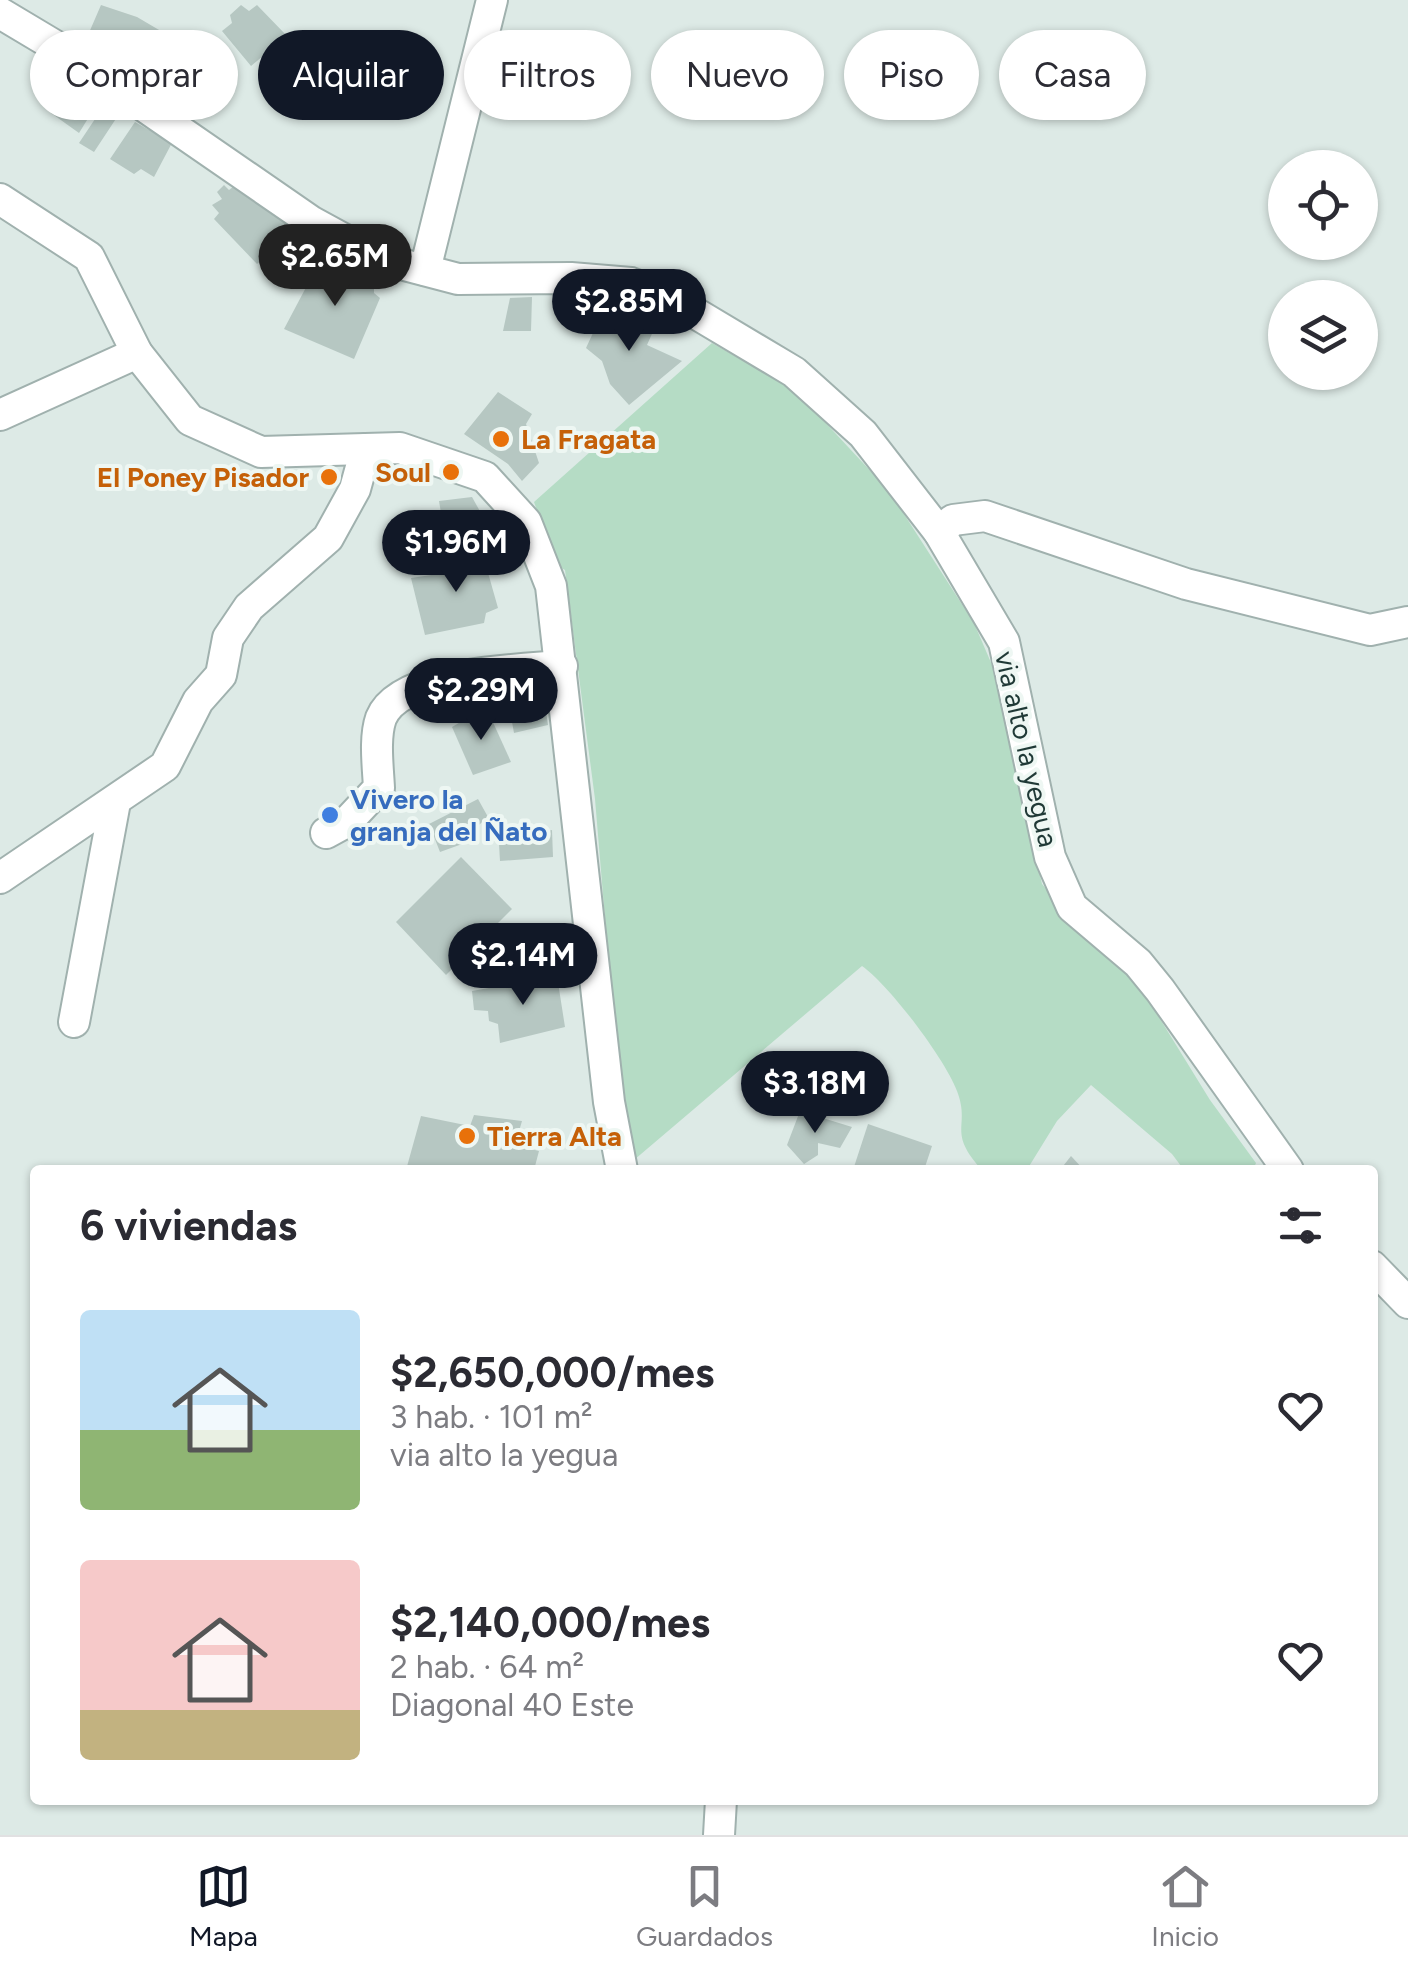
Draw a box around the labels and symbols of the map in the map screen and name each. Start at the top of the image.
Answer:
pin: $2.65M [254,224,416,309]
pin: $2.85M [548,269,710,354]
place label: La Fragata [521,422,656,456]
marker: La Fragata [490,428,512,450]
place label: Soul [375,455,431,489]
place label: El Poney Pisador [97,460,309,494]
marker: Soul [440,461,462,483]
marker: El Poney Pisador [318,466,340,488]
pin: $1.96M [375,510,537,595]
street label: via alto la yegua [988,648,1066,850]
pin: $2.29M [400,658,562,743]
place label: Vivero la granja del Ñato [350,782,548,848]
marker: Vivero la granja del Ñato [319,804,341,826]
pin: $2.14M [442,923,604,1008]
pin: $3.18M [734,1051,896,1136]
place label: Tierra Alta [487,1119,622,1153]
marker: Tierra Alta [456,1125,478,1147]

